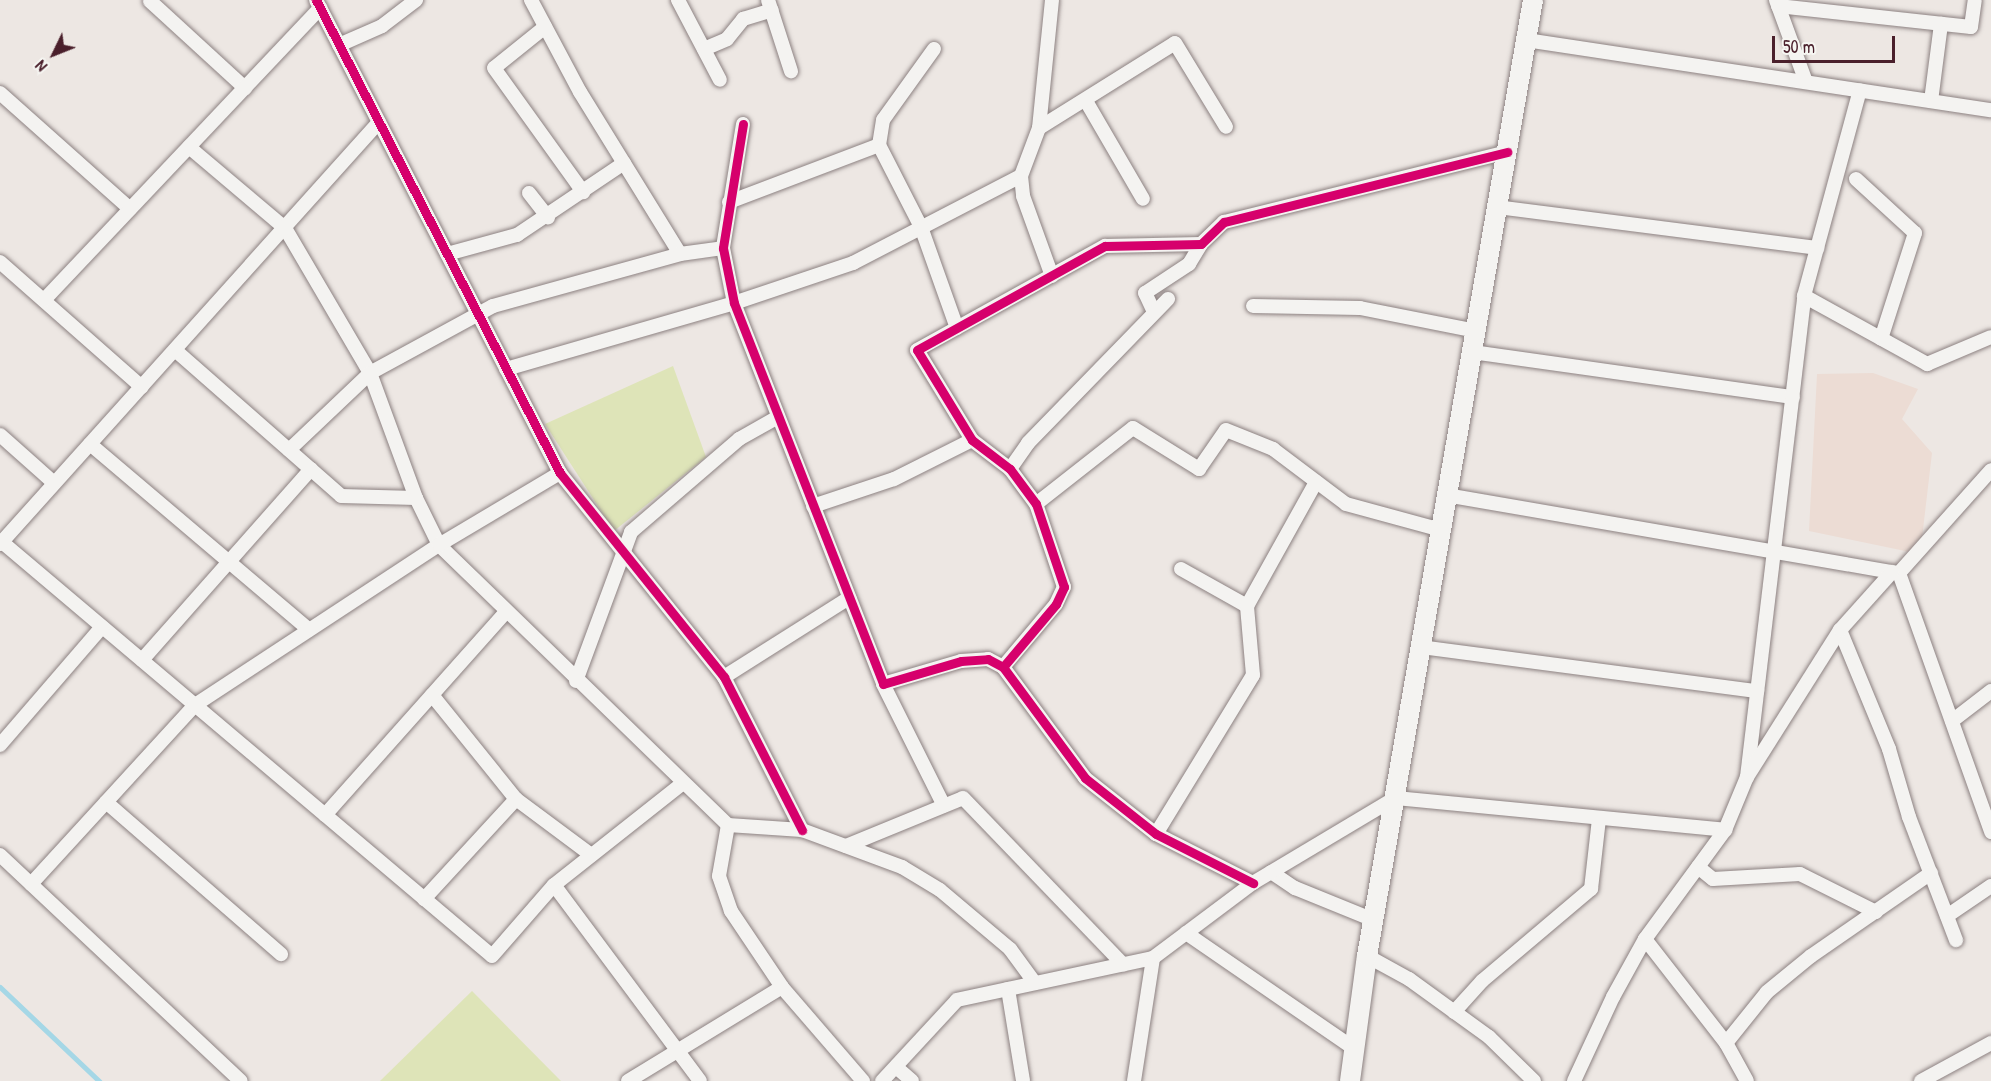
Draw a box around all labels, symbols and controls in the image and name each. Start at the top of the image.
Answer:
north arrow [24,24,84,84]
scale bar [1775,24,1898,62]
text: 50 m [1783,34,1815,59]
text: N [30,56,52,77]

